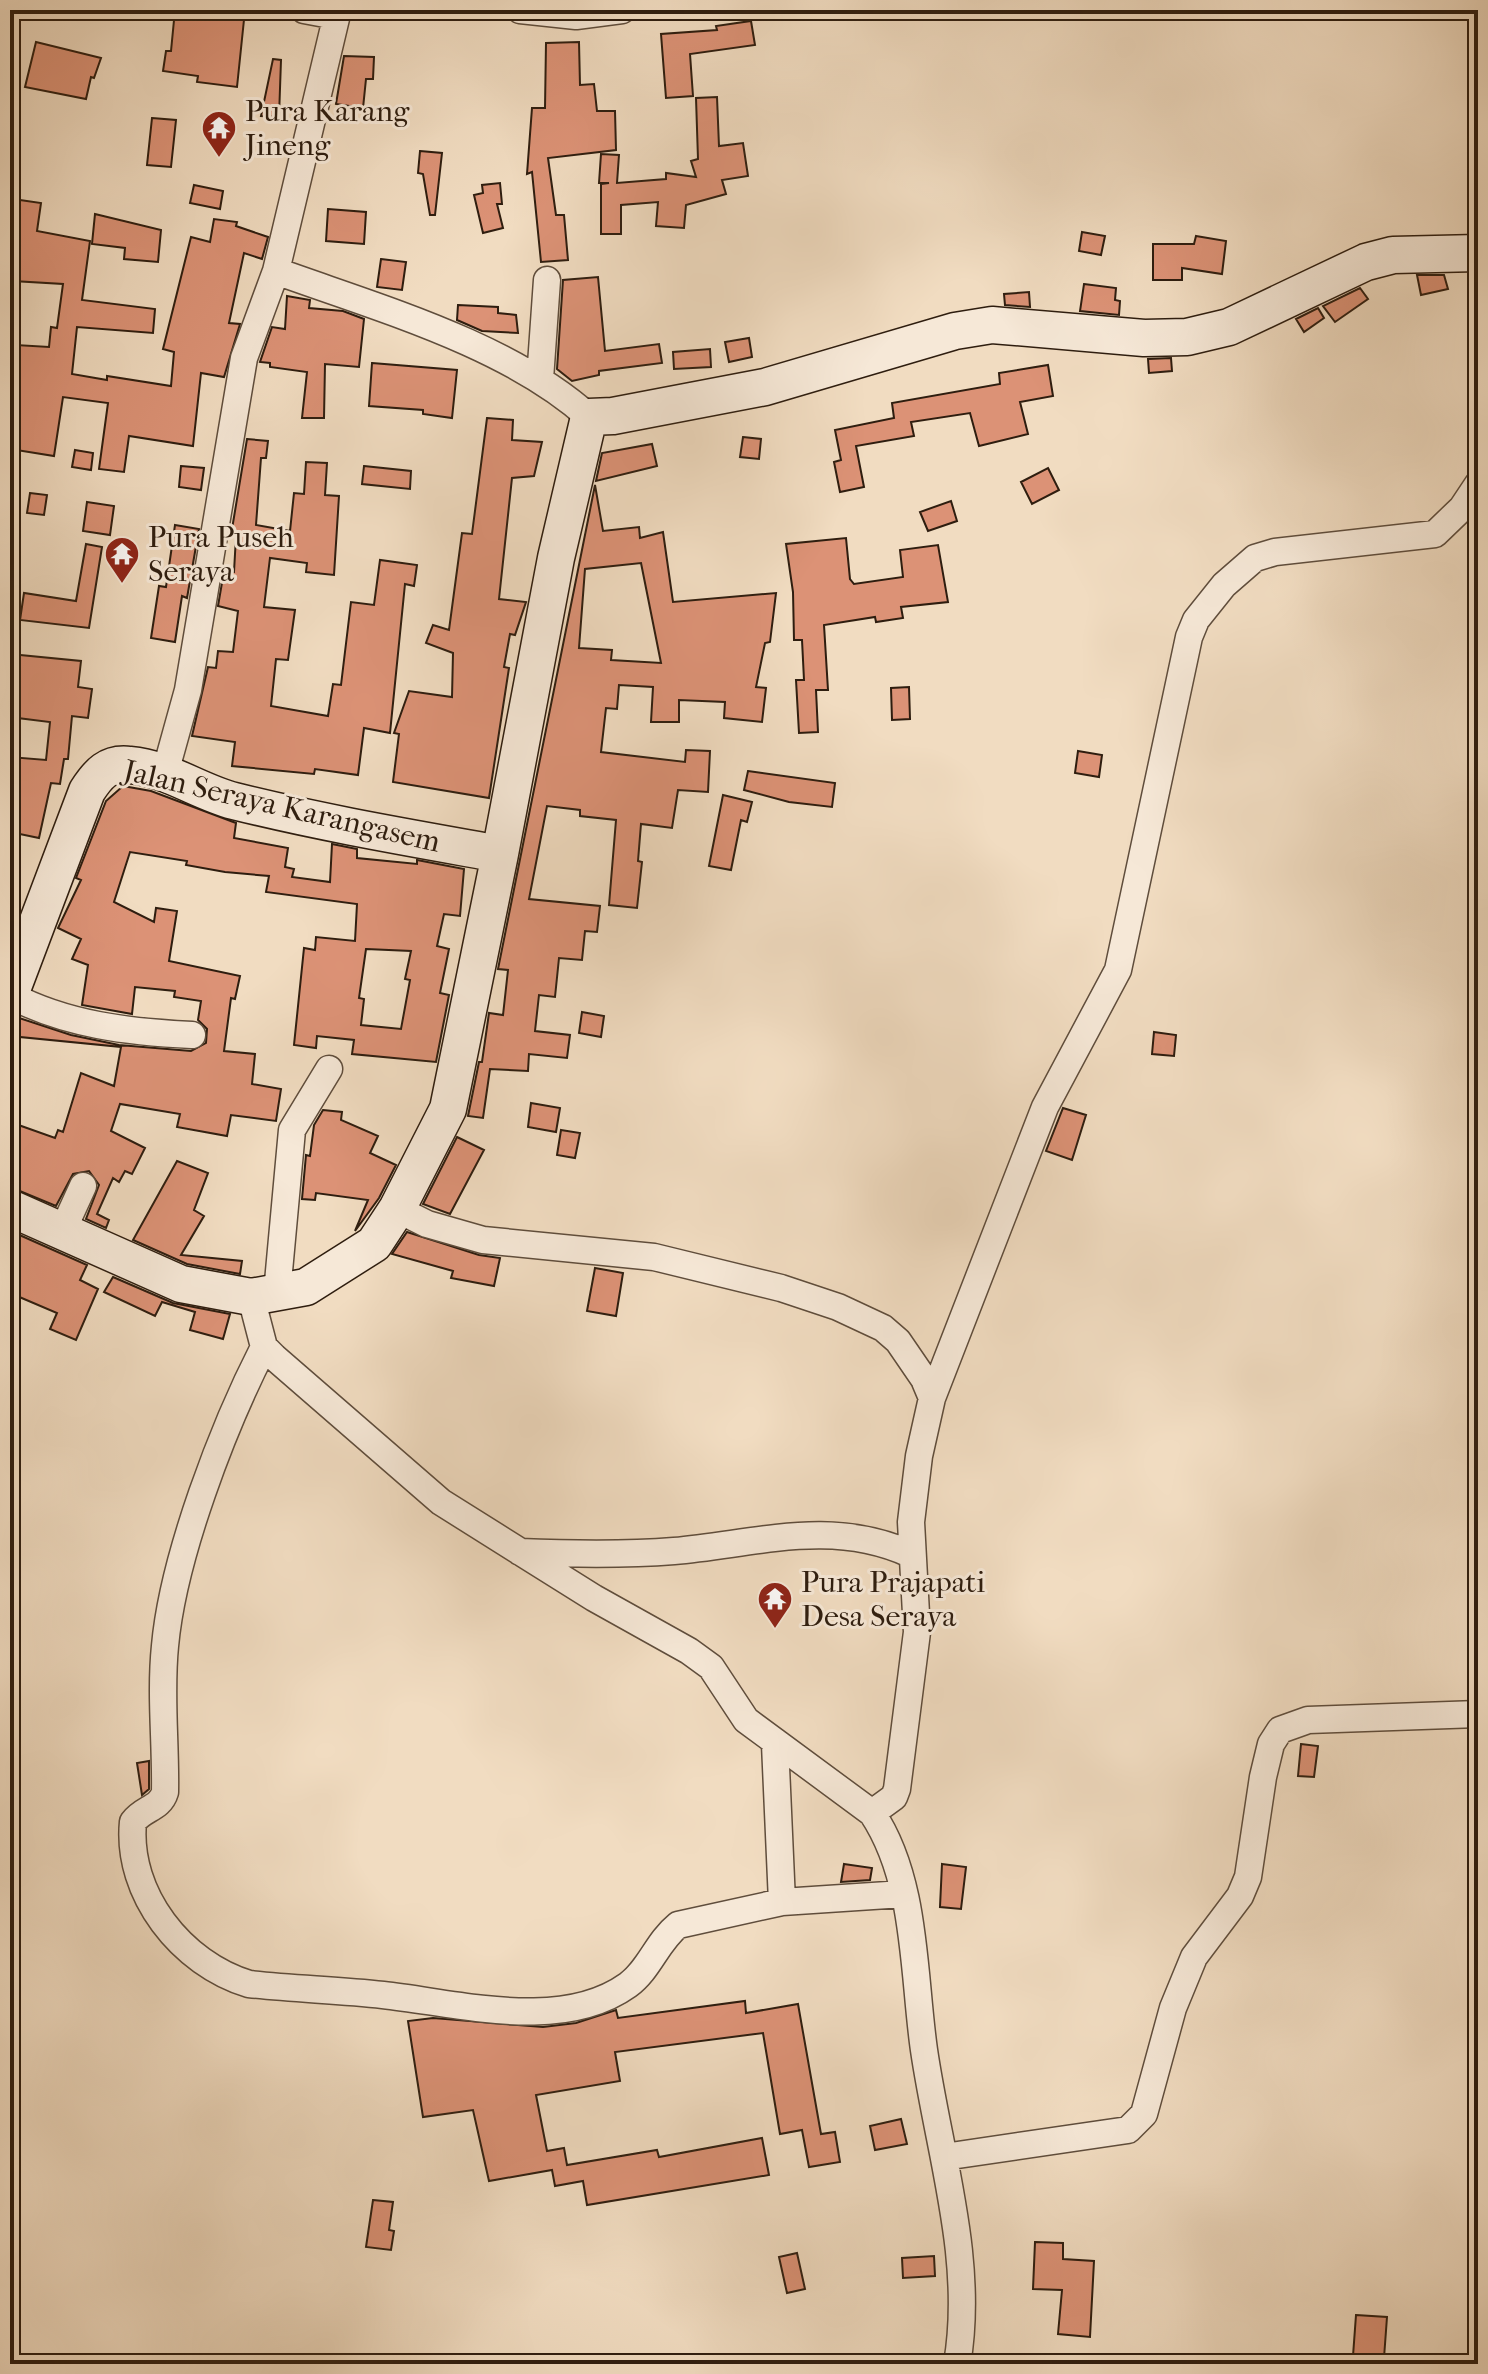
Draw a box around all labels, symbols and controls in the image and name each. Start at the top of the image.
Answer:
place label: Pura Karang Jineng [243,94,410,163]
temple icon: Pura Karang Jineng [200,109,238,159]
place label: Pura Puseh Seraya [148,520,294,589]
temple icon: Pura Puseh Seraya [103,535,141,585]
street label: Jalan Seraya Karangasem [118,753,444,860]
place label: Pura Prajapati Desa Seraya [801,1565,985,1634]
temple icon: Pura Prajapati Desa Seraya [756,1580,794,1630]

